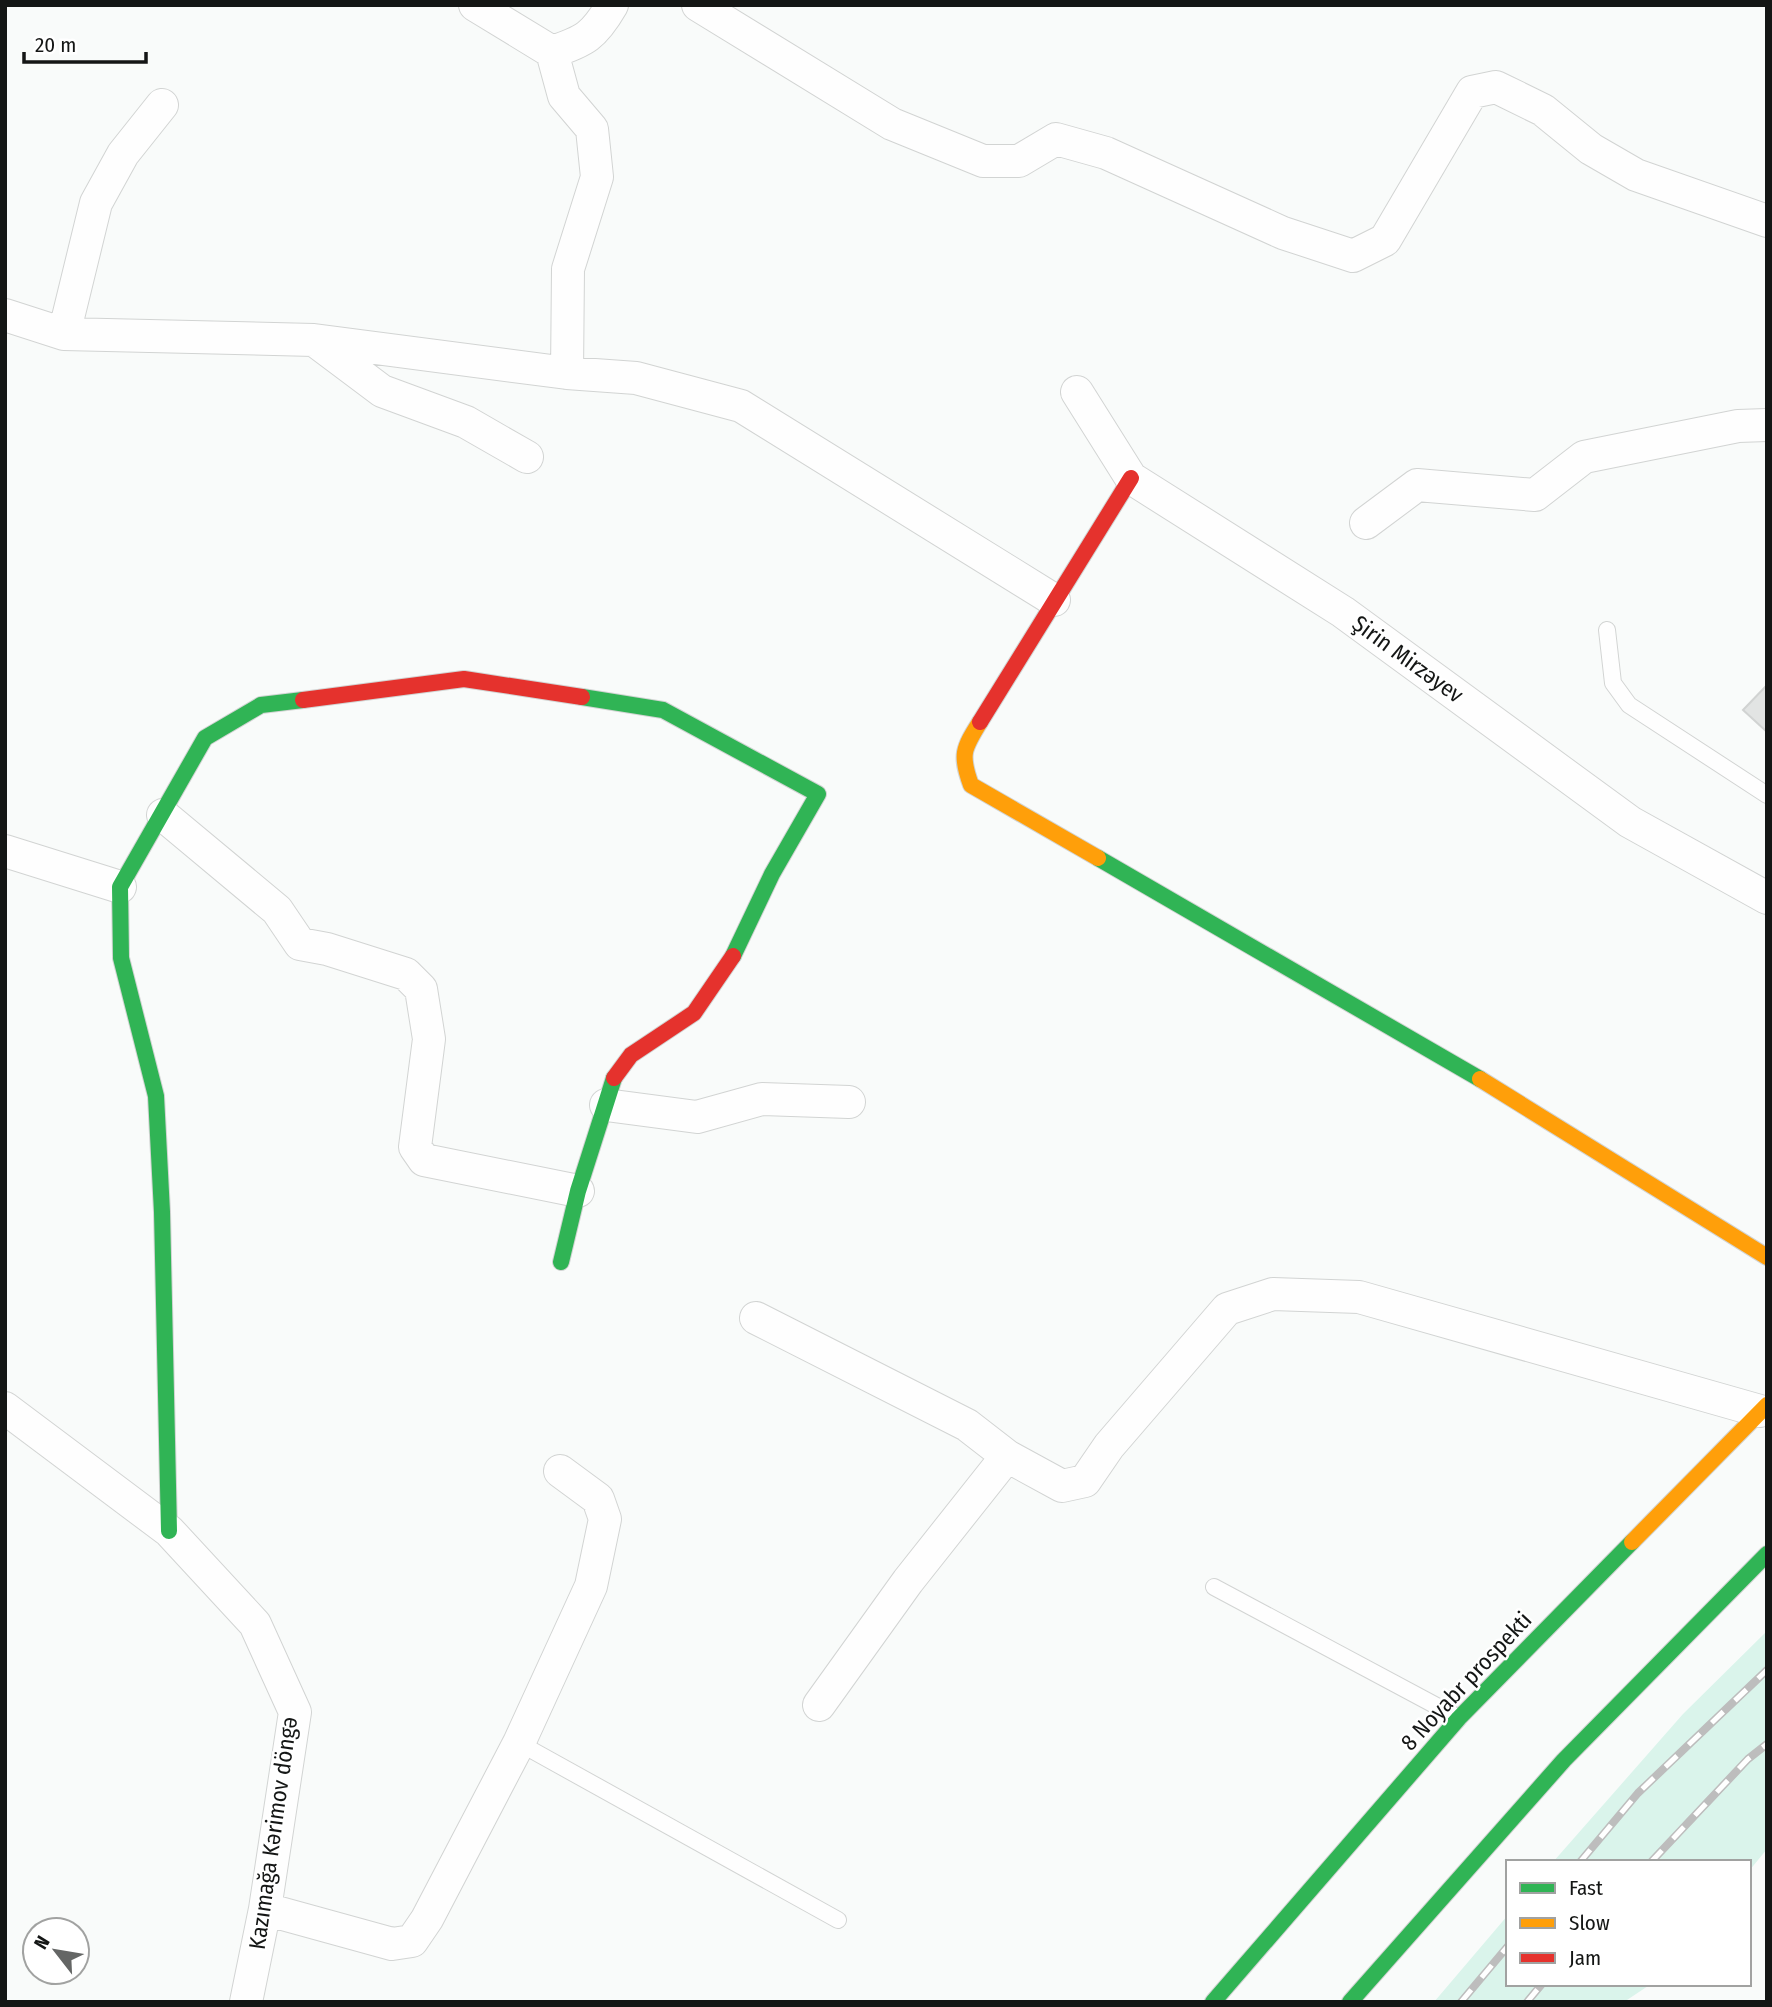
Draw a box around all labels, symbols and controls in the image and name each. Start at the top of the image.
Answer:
scale bar [24,21,147,65]
text: 20 m [35,32,76,58]
street label: Şirin Mirzəyev [1347,609,1470,709]
street label: 8 Noyabr prospekti [1395,1606,1537,1756]
street label: Kazımağa Kərimov döngə [243,1715,303,1951]
legend [1506,1860,1751,1986]
text: Fast [1569,1875,1603,1901]
text: Slow [1569,1910,1610,1936]
north arrow [21,1916,91,1986]
text: N [29,1932,55,1953]
text: Jam [1569,1945,1601,1971]

